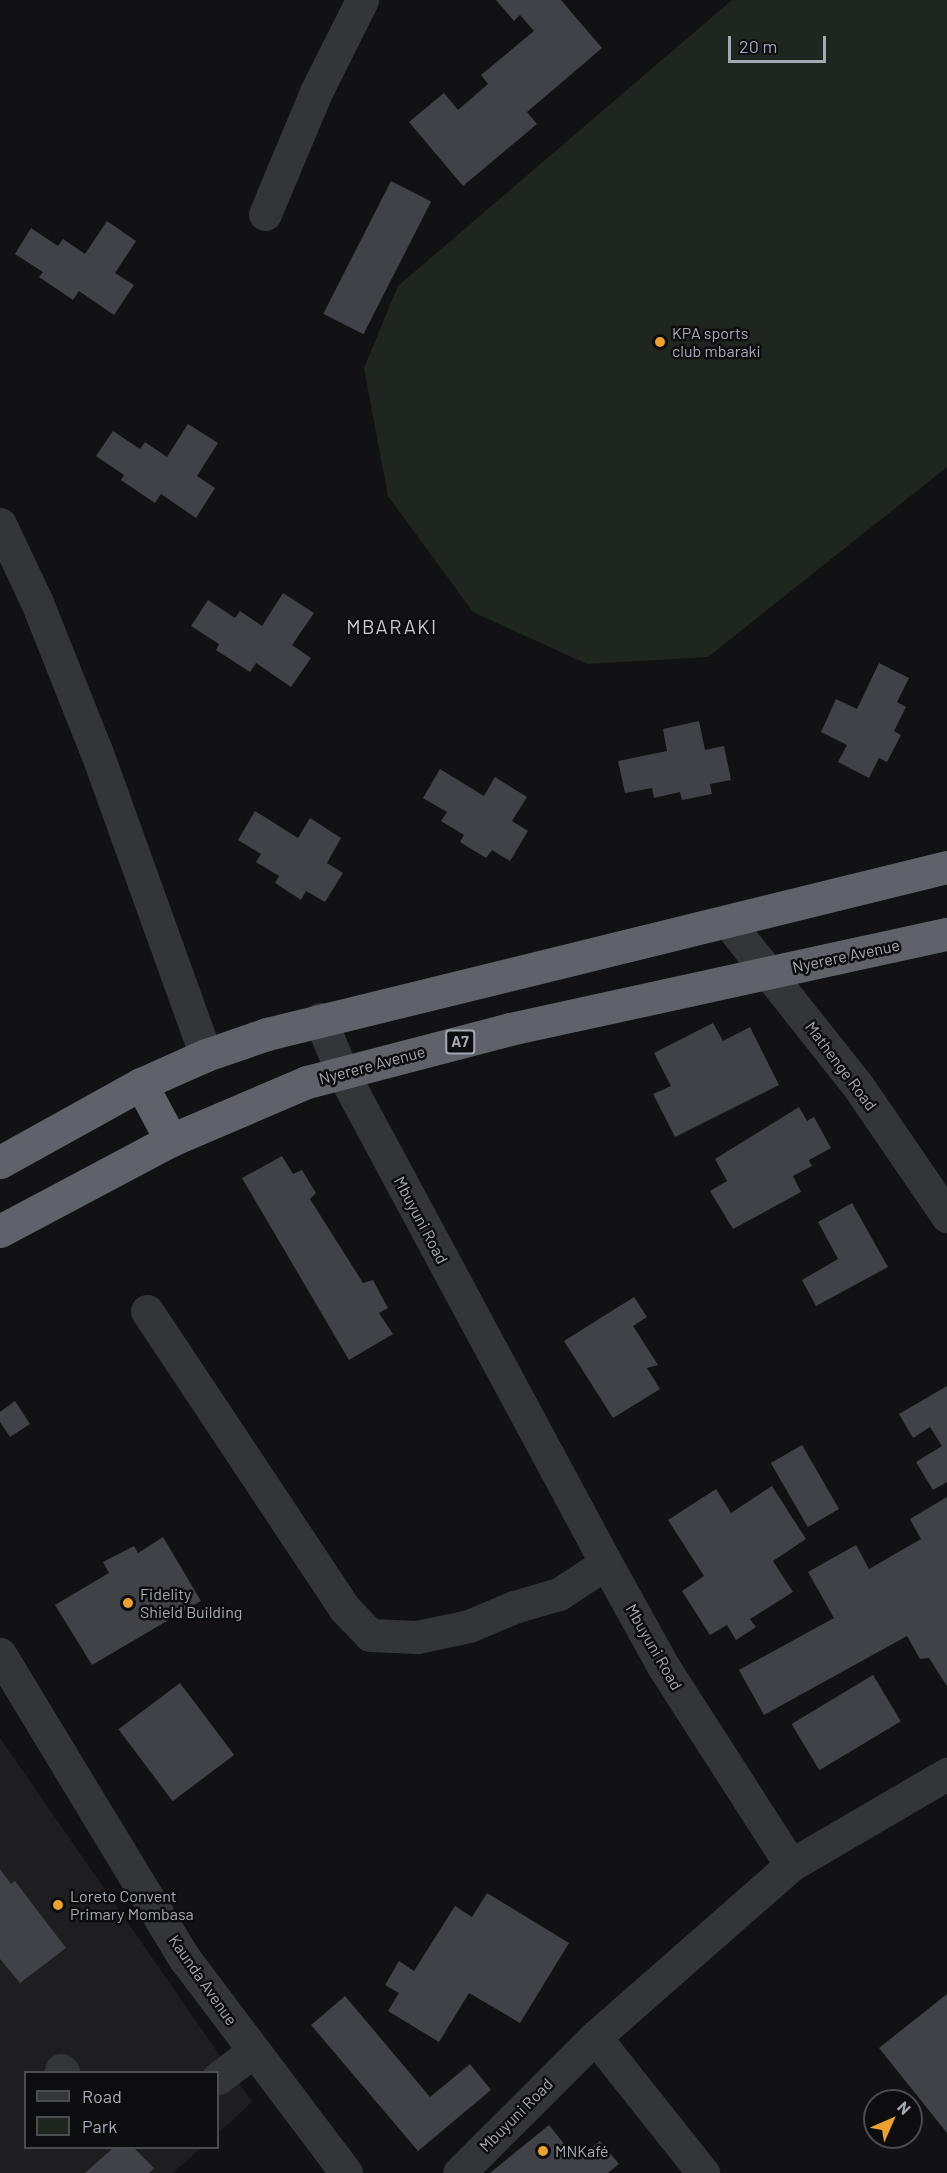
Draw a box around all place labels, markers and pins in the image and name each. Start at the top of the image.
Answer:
place label: KPA sports club mbaraki [672,323,761,361]
marker: KPA sports club mbaraki [653,335,667,349]
place label: Fidelity Shield Building [140,1584,242,1622]
marker: Fidelity Shield Building [121,1596,135,1610]
place label: Loreto Convent Primary Mombasa [70,1886,194,1924]
marker: Loreto Convent Primary Mombasa [51,1898,65,1912]
place label: MNKafé [555,2141,609,2161]
marker: MNKafé [536,2144,550,2158]

